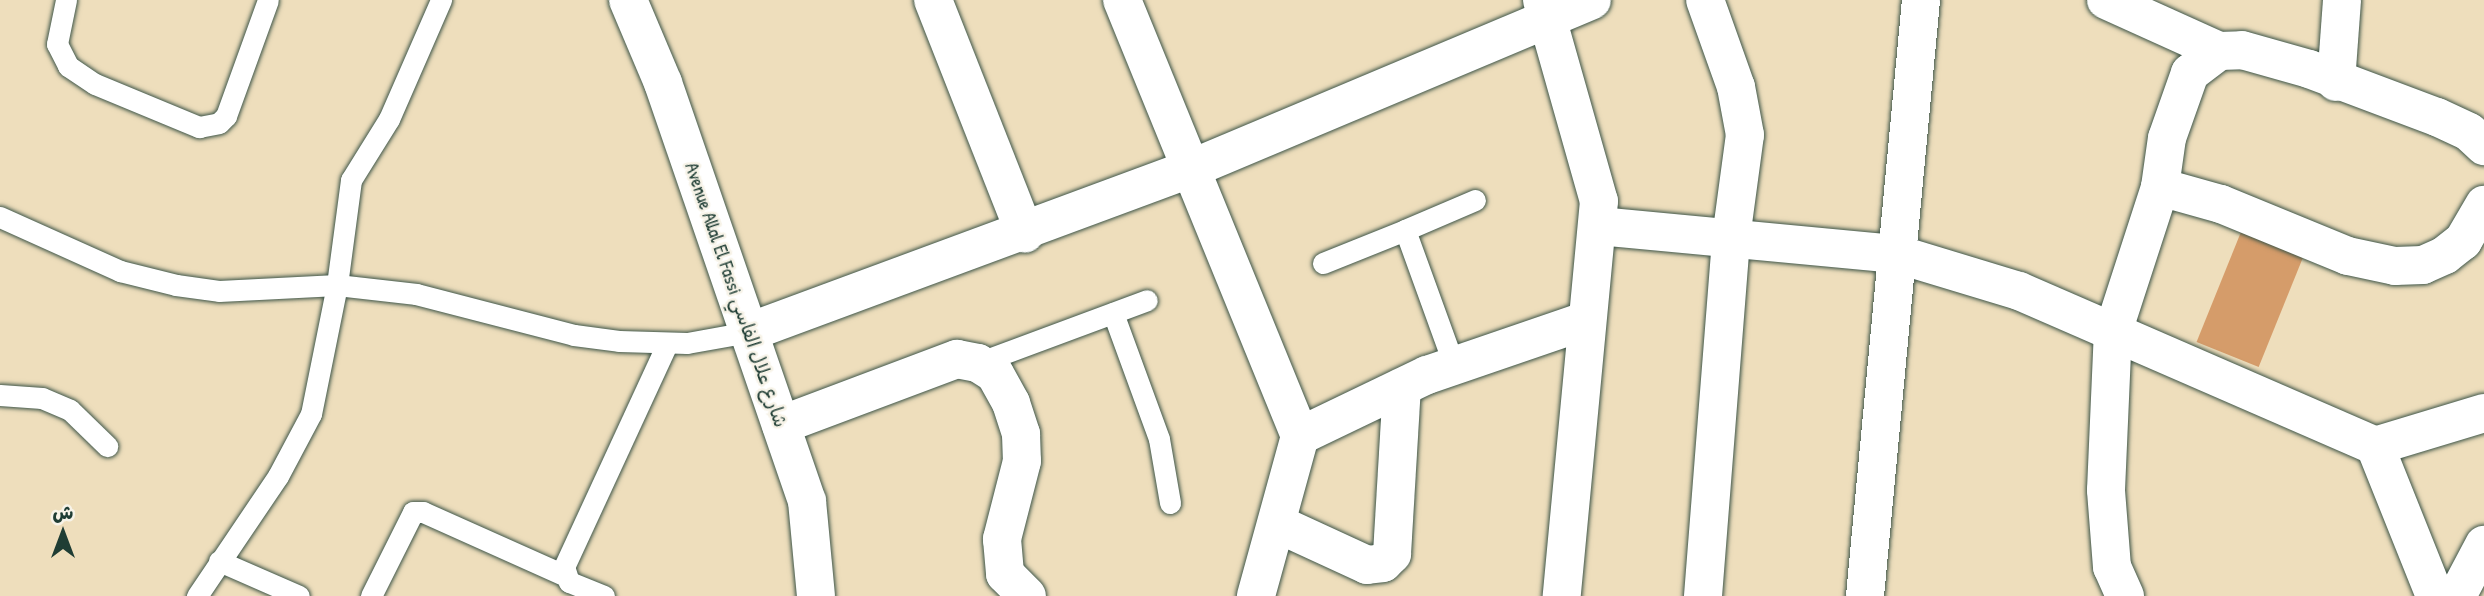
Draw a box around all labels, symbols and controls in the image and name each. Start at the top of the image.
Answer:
street label: Avenue Allal El Fassi شارع علال الفاسي [680,160,792,430]
north arrow [28,498,98,568]
text: ش [53,499,73,525]

